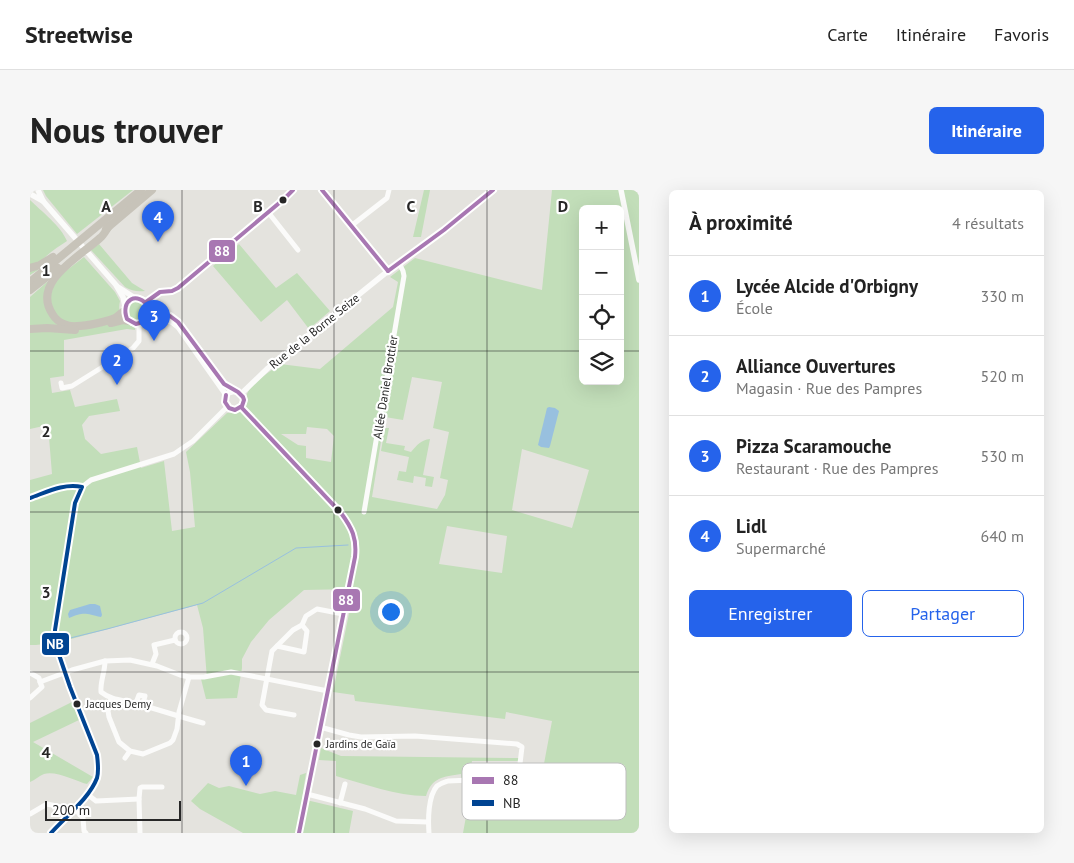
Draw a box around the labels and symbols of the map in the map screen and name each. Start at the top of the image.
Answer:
unlabelled marker [278,195,288,205]
text: A [101,196,111,216]
text: B [253,196,263,216]
text: C [407,196,416,216]
text: D [558,196,568,216]
pin: 4 [142,201,174,242]
line badge: 88 [208,239,236,263]
text: 88 [214,242,230,260]
text: 1 [41,260,51,280]
street label: Rue de la Borne Seize [266,290,362,372]
pin: 3 [138,300,170,341]
street label: Allée Daniel Brottier [369,334,401,440]
pin: 2 [101,344,133,385]
text: 2 [41,421,51,441]
unlabelled marker [333,505,343,515]
text: 3 [41,582,51,602]
line badge: 88 [332,588,361,612]
text: 88 [338,591,354,609]
your location [378,599,404,625]
line badge: NB [41,632,70,656]
text: NB [46,635,64,653]
place label: Jacques Demy [85,697,152,711]
marker: Jacques Demy [72,699,82,709]
place label: Jardins de Gaïa [325,737,396,751]
marker: Jardins de Gaïa [312,739,322,749]
text: 4 [41,742,51,762]
pin: 1 [230,745,262,786]
legend [462,763,626,820]
text: 88 [503,771,518,789]
text: NB [503,794,521,812]
scale bar [45,798,181,821]

